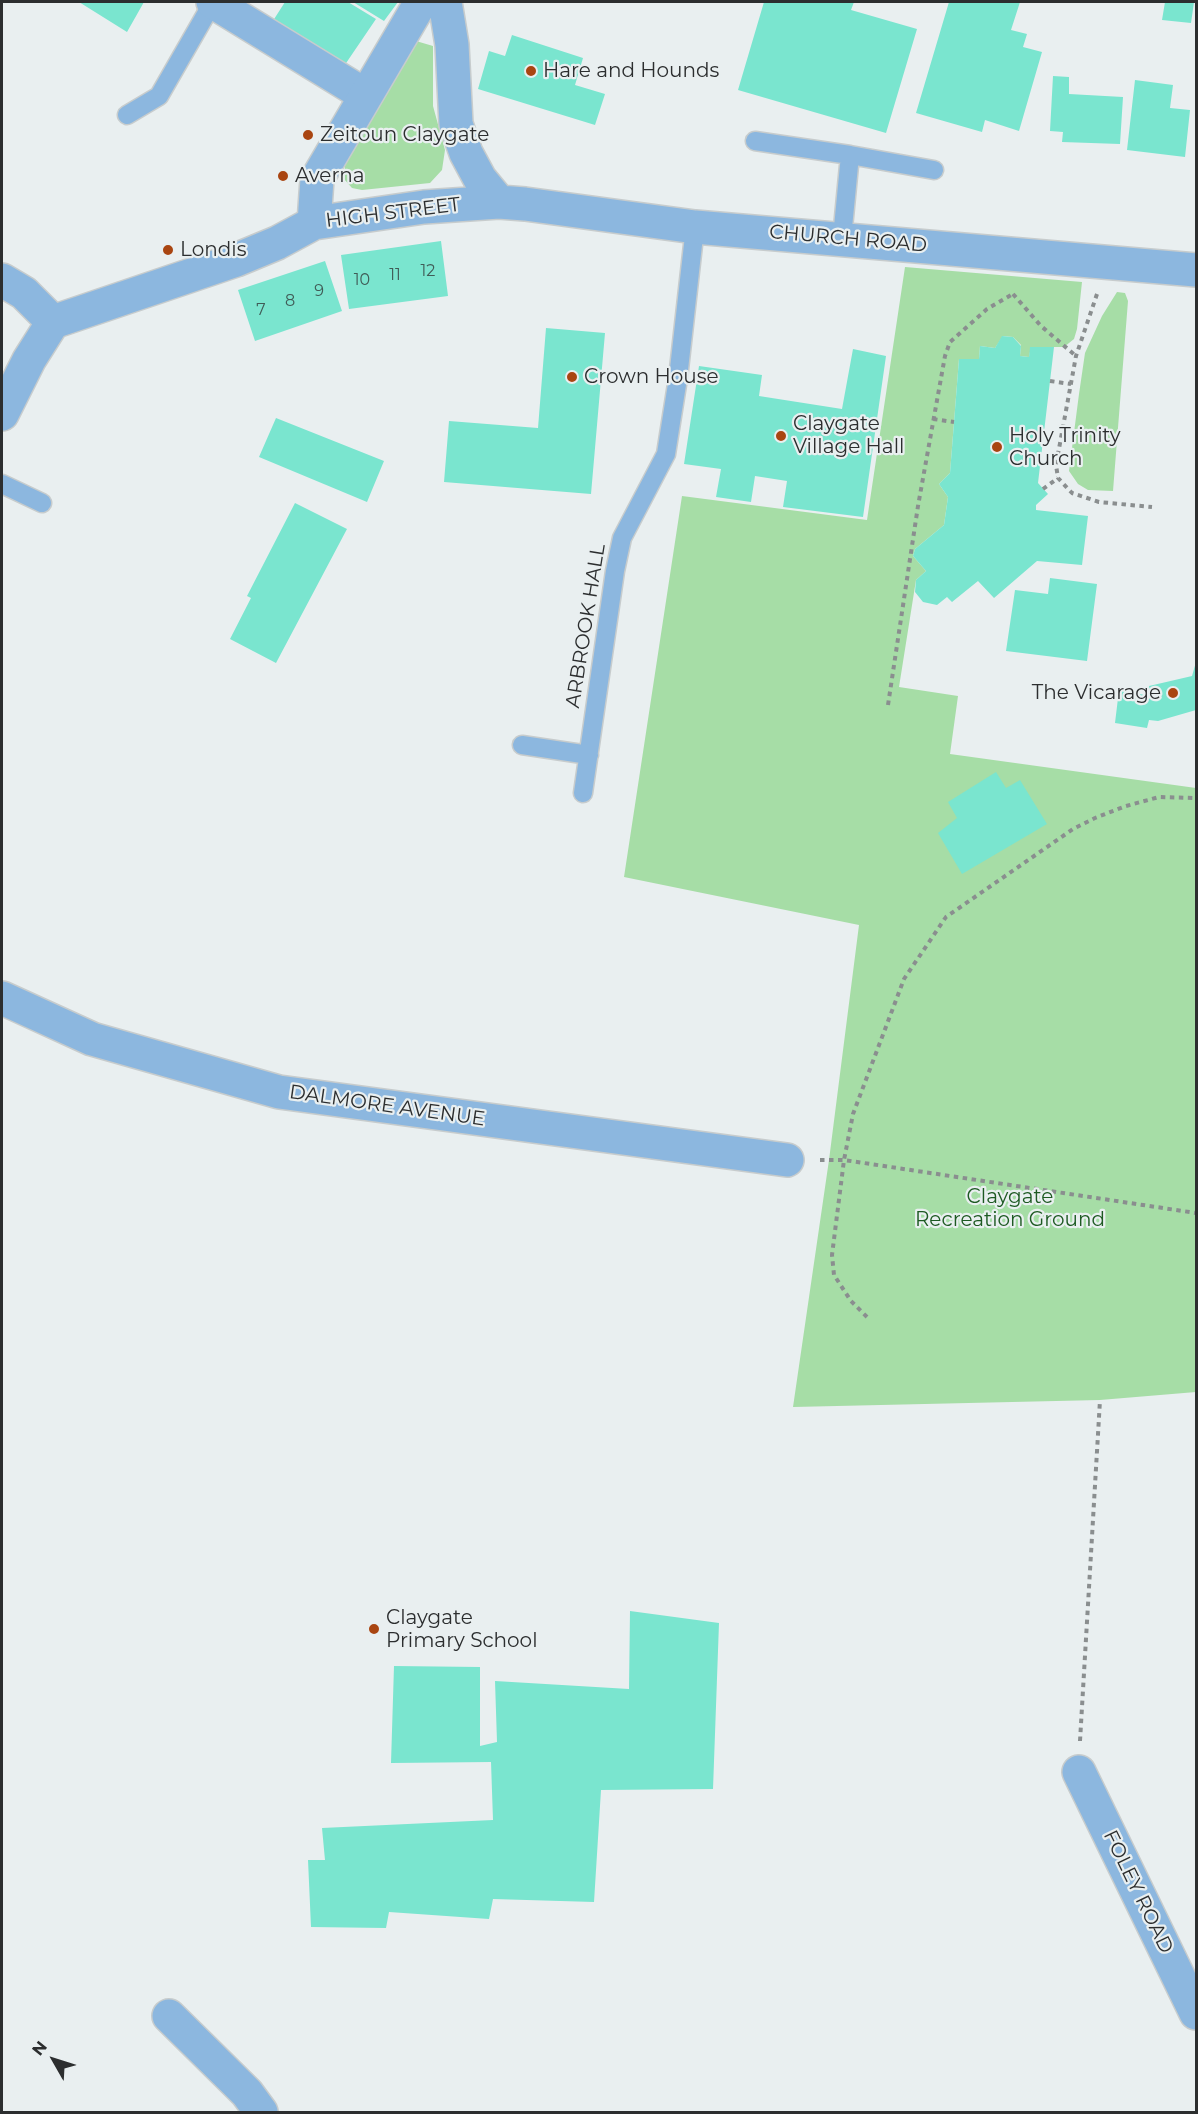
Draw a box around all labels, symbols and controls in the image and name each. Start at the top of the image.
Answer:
place label: Hare and Hounds [543,59,719,83]
marker: Hare and Hounds [524,64,538,78]
place label: Zeitoun Claygate [320,123,489,147]
marker: Zeitoun Claygate [301,128,315,142]
place label: Averna [295,164,365,188]
marker: Averna [276,169,290,183]
street label: HIGH STREET [324,193,462,233]
street label: CHURCH ROAD [768,220,928,258]
place label: Londis [180,238,246,262]
marker: Londis [161,243,175,257]
house number: 12 [421,261,435,281]
house number: 11 [389,265,401,285]
house number: 10 [354,270,370,290]
house number: 9 [314,281,324,301]
house number: 8 [285,291,295,311]
house number: 7 [256,300,266,320]
place label: Crown House [584,365,719,389]
marker: Crown House [565,370,579,384]
place label: Claygate Village Hall [793,412,904,459]
place label: Holy Trinity Church [1009,424,1121,471]
marker: Claygate Village Hall [774,429,788,443]
marker: Holy Trinity Church [990,440,1004,454]
street label: ARBROOK HALL [561,542,611,710]
place label: The Vicarage [1032,681,1161,705]
marker: The Vicarage [1166,686,1180,700]
street label: DALMORE AVENUE [288,1080,486,1132]
park label: Claygate Recreation Ground [915,1185,1105,1232]
place label: Claygate Primary School [386,1606,538,1653]
marker: Claygate Primary School [367,1622,381,1636]
street label: FOLEY ROAD [1098,1826,1178,1958]
north arrow [24,2030,84,2090]
text: N [28,2037,51,2059]

